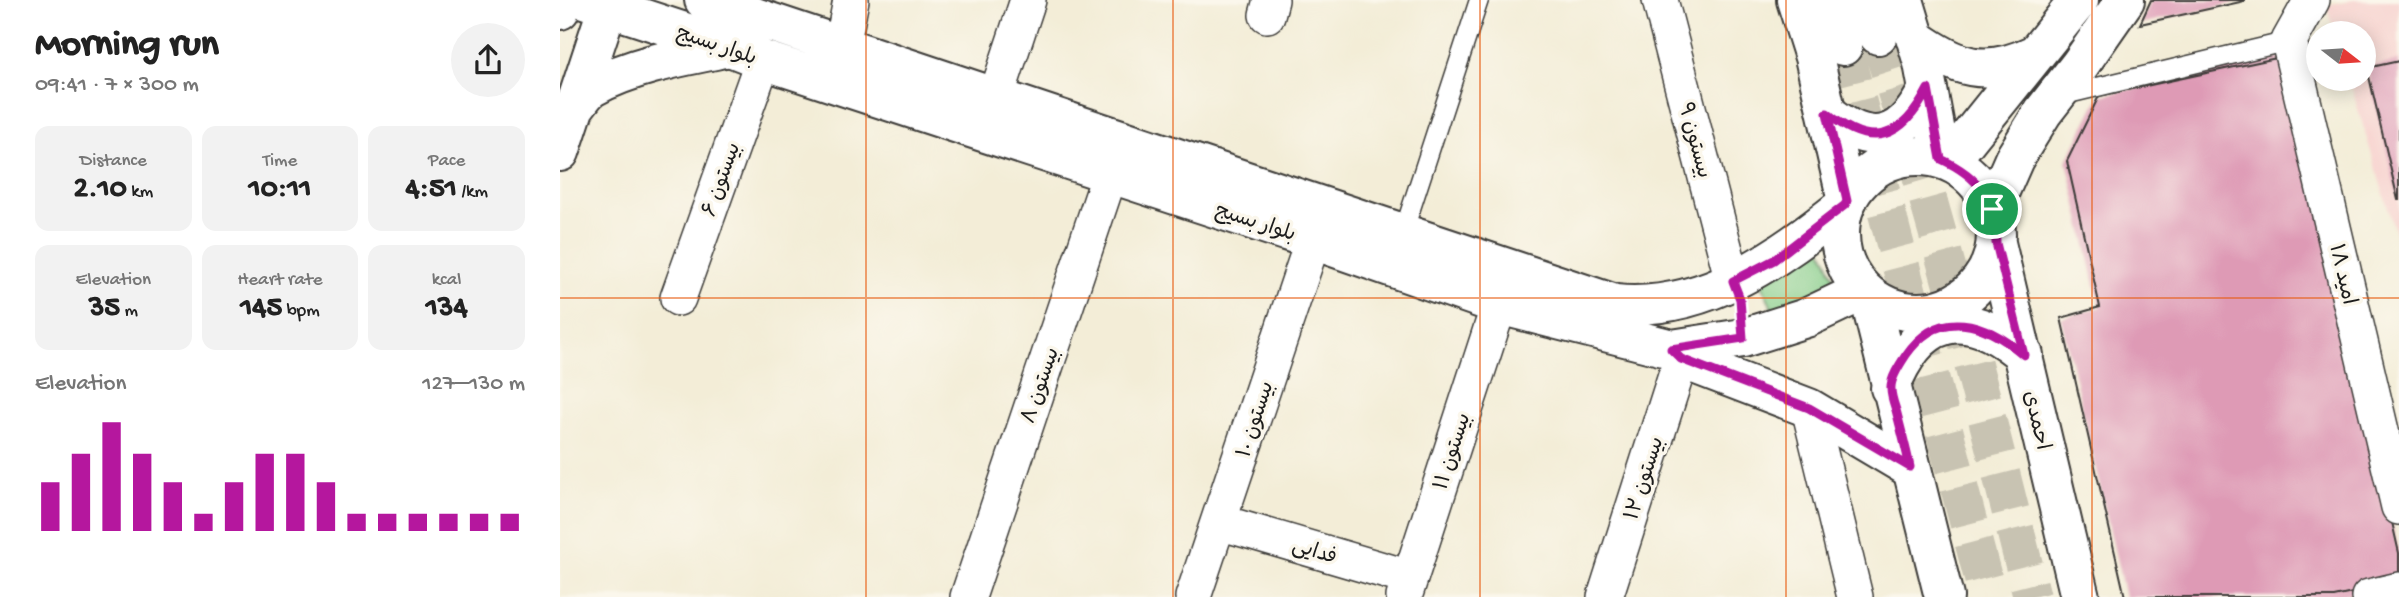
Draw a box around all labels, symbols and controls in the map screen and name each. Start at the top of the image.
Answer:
north arrow [2306,21,2376,91]
map controls [2306,21,2376,91]
street label: بلوار بسیج [672,22,759,73]
button: share [451,23,525,97]
text: Morning run [35,24,219,68]
text: 09:41 · 7 × 300 m [35,72,199,99]
street label: بیستون ۹ [1671,100,1715,182]
street label: بیستون ۶ [698,140,748,221]
text: Distance [80,150,147,173]
text: Time [263,150,297,173]
text: Pace [428,150,465,173]
text: 2.10 [73,173,127,208]
text: 10:11 [249,173,311,208]
text: 4:51 [405,173,457,208]
pin [1962,179,2022,239]
text: km [127,181,153,204]
text: /km [457,181,488,204]
icon: arrive [1973,190,2011,228]
street label: بلوار بسیج [1212,200,1298,249]
street label: امید ۱۸ [2321,242,2360,308]
text: Elevation [76,269,151,292]
text: Heart rate [237,269,323,292]
text: kcal [432,269,462,292]
text: 35 [89,292,120,327]
text: 145 [240,292,282,327]
text: 134 [426,292,468,327]
text: m [120,300,138,323]
text: bpm [282,300,320,323]
street label: بیستون ۸ [1018,345,1067,428]
text: Elevation [35,371,126,398]
text: 127–130 m [422,371,525,398]
street label: بیستون ۱۰ [1233,379,1281,461]
street label: احمدی [2016,389,2054,453]
street label: بیستون ۱۱ [1430,410,1478,494]
street label: بیستون ۱۲ [1621,434,1672,524]
street label: فدایی [1289,535,1339,572]

